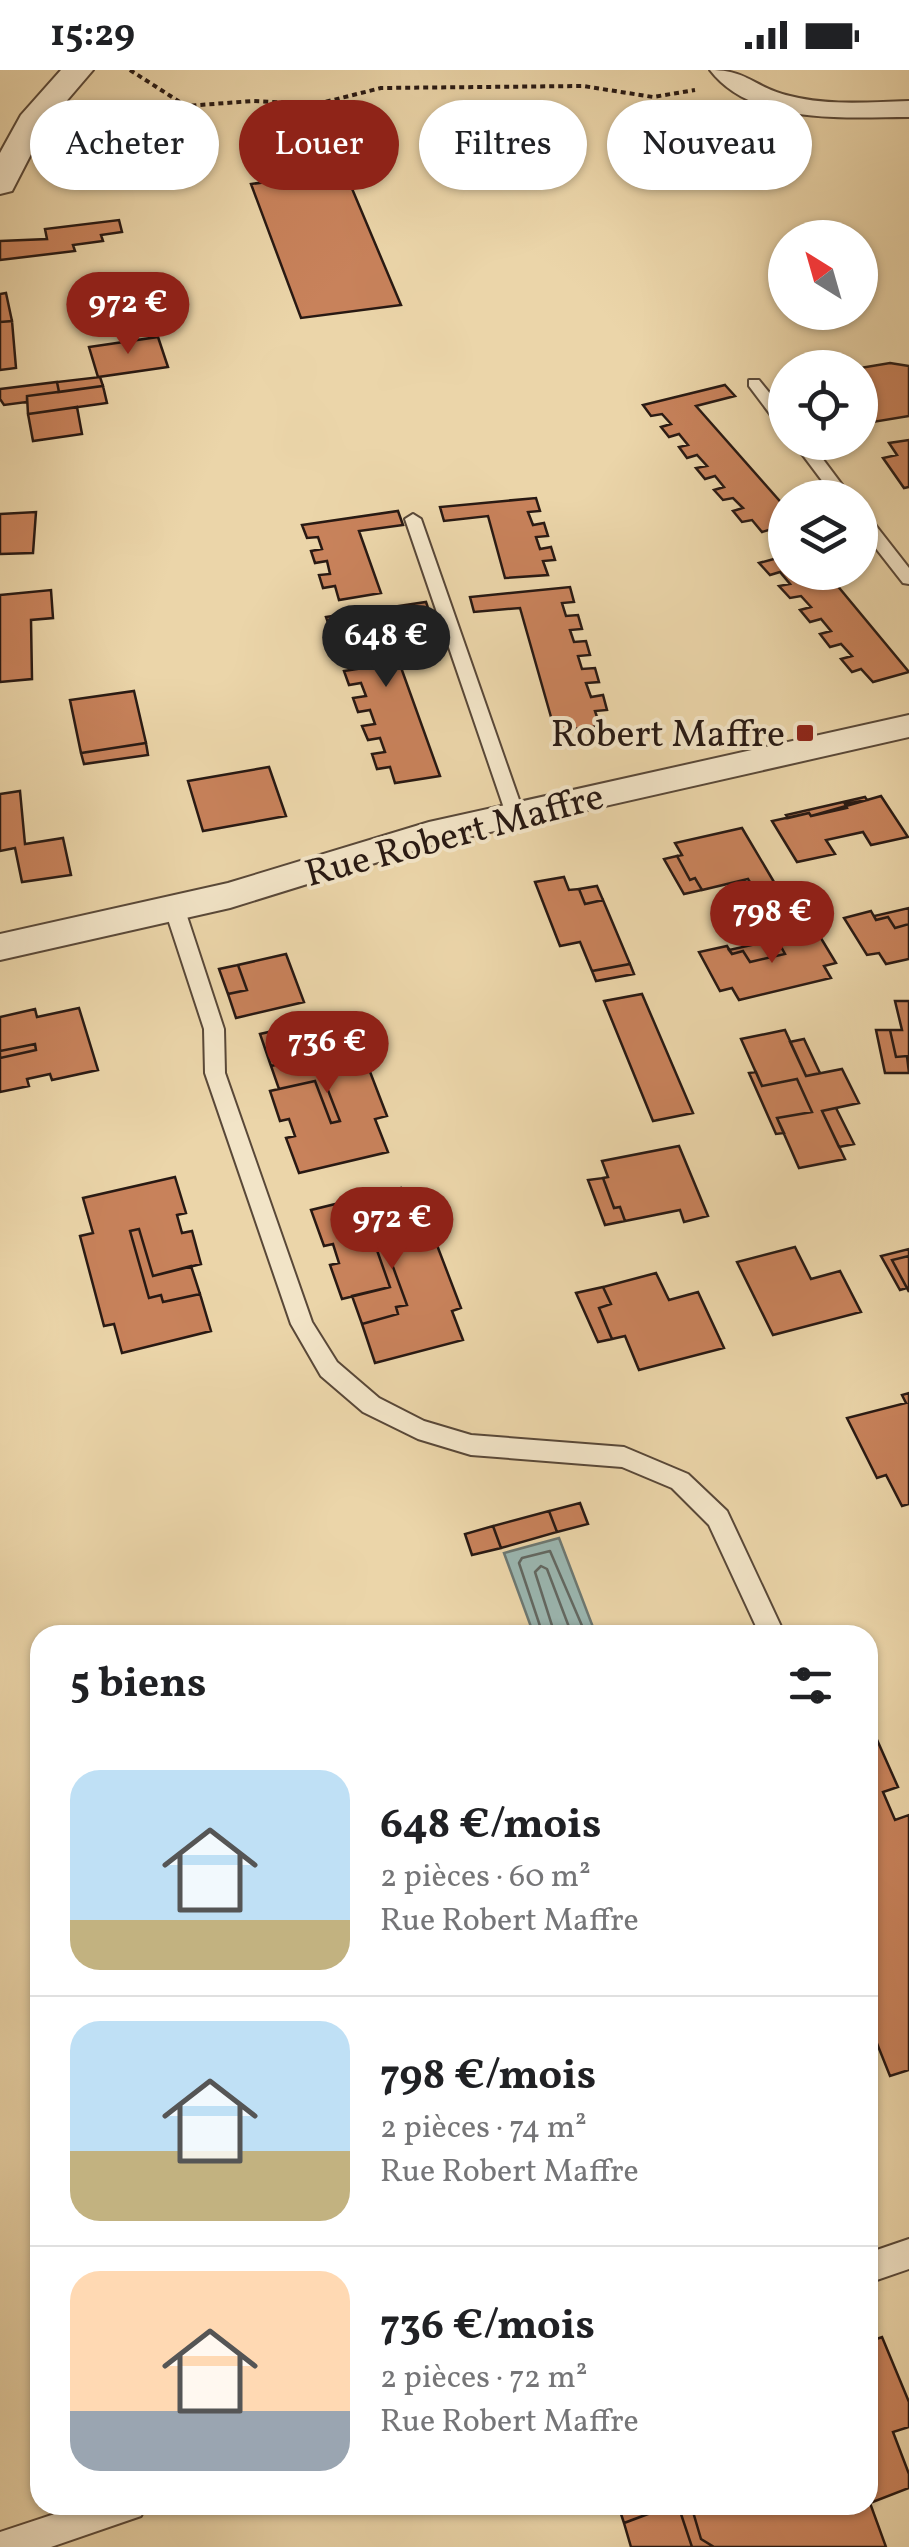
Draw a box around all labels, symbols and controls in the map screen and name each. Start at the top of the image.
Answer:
text: 15:29 [50,9,135,62]
chip: Acheter [30,100,219,190]
chip: Louer [239,100,399,190]
chip: Filtres [419,100,587,190]
chip: Nouveau [607,100,812,190]
north arrow [768,220,878,330]
map controls [768,220,878,590]
pin: 972 € [58,272,198,357]
text: 972 € [88,282,168,326]
button: locate [768,350,878,460]
button: layers [768,480,878,590]
pin: 648 € [316,605,456,690]
text: 648 € [344,615,428,659]
place label: Robert Maffre [551,710,785,763]
marker: Robert Maffre [794,722,816,744]
street label: Rue Robert Maffre [300,772,610,903]
pin: 798 € [702,881,842,966]
text: 798 € [732,891,812,935]
pin: 736 € [257,1011,397,1096]
text: 736 € [288,1021,366,1065]
pin: 972 € [322,1187,462,1272]
text: 972 € [352,1197,432,1241]
text: 5 biens [70,1656,206,1715]
icon: filters [783,1658,838,1713]
text: 648 €/mois [380,1797,601,1856]
icon: home [150,1810,270,1930]
text: 2 pièces · 60 m² [380,1856,591,1900]
text: Rue Robert Maffre [380,1900,639,1944]
text: 798 €/mois [380,2048,596,2107]
icon: home [150,2061,270,2181]
text: 2 pièces · 74 m² [380,2107,587,2151]
text: Rue Robert Maffre [380,2151,639,2195]
text: 736 €/mois [380,2298,595,2357]
icon: home [150,2311,270,2431]
text: 2 pièces · 72 m² [380,2357,588,2401]
text: Rue Robert Maffre [380,2401,639,2445]

